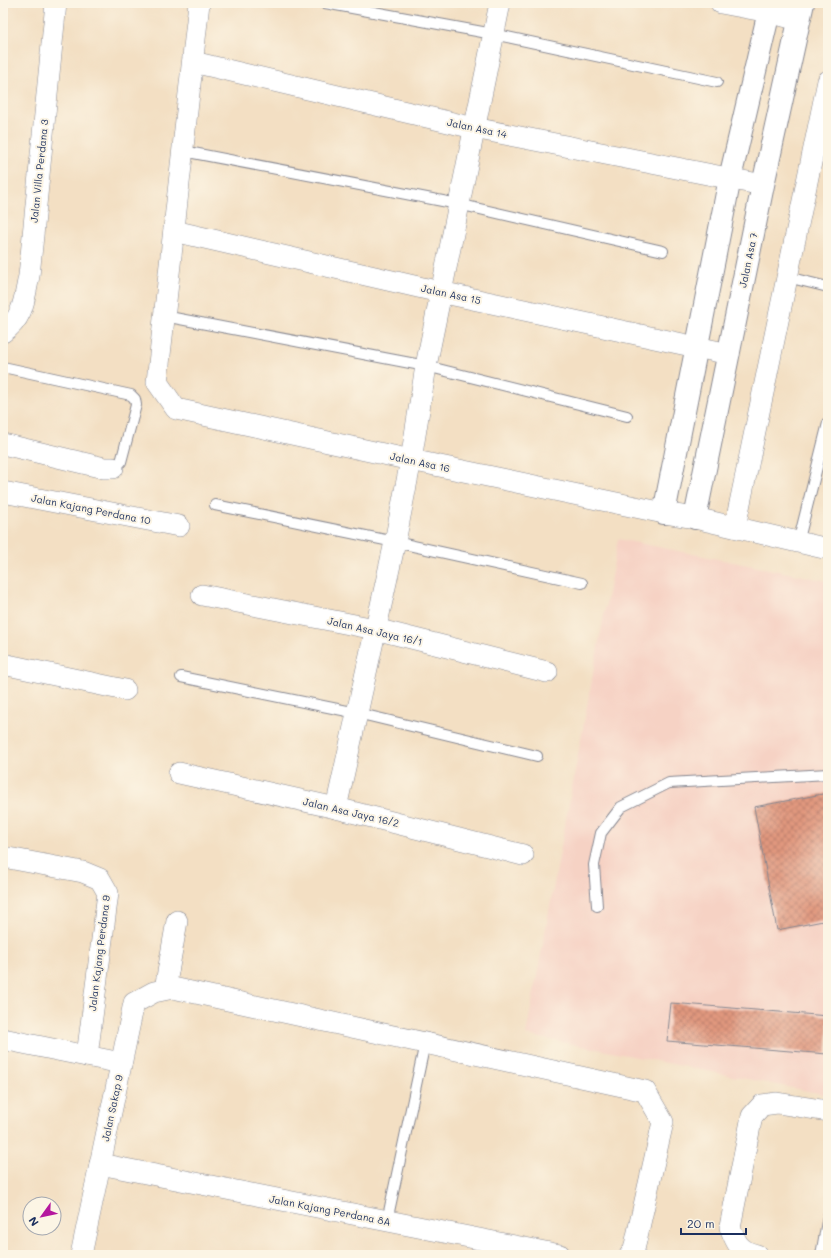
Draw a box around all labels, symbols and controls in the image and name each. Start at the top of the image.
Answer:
street label: Jalan Asa 14 [446,115,508,141]
street label: Jalan Villa Perdana 3 [27,118,51,223]
street label: Jalan Asa 7 [735,231,761,289]
street label: Jalan Asa 15 [420,281,482,307]
street label: Jalan Asa 16 [389,449,451,475]
street label: Jalan Kajang Perdana 10 [30,491,152,527]
street label: Jalan Asa Jaya 16/1 [326,613,424,649]
street label: Jalan Asa Jaya 16/2 [302,794,400,830]
street label: Jalan Kajang Perdana 9 [85,894,113,1012]
street label: Jalan Sakap 9 [98,1073,126,1143]
street label: Jalan Kajang Perdana 8A [268,1191,392,1229]
north arrow [22,1196,62,1236]
scale bar [681,1210,746,1236]
text: N [25,1214,42,1229]
text: 20 m [687,1215,715,1231]

